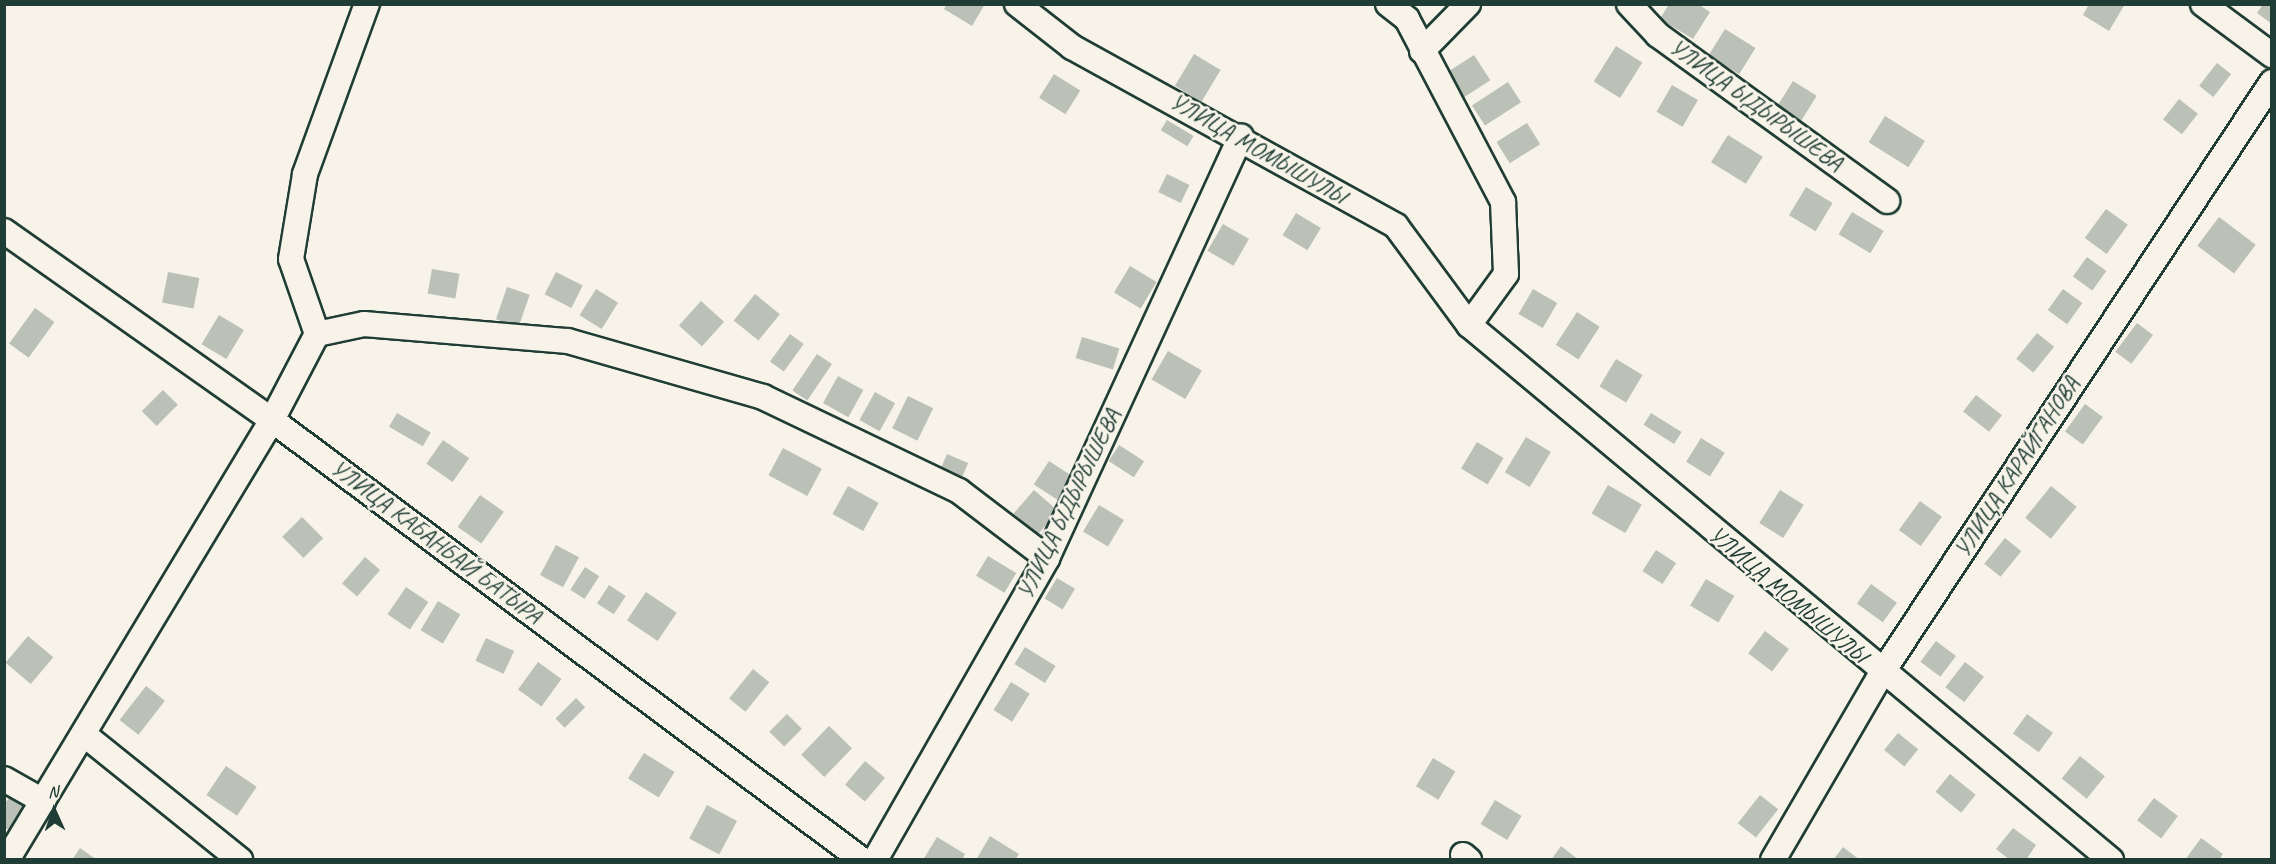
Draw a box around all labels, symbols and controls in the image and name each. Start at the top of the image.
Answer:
street label: УЛИЦА ЫДЫРЫШЕВА [1664,32,1848,178]
street label: УЛИЦА МОМЫШУЛЫ [1165,87,1351,211]
street label: УЛИЦА КАРАЙГАНОВА [1948,371,2086,563]
street label: УЛИЦА ЫДЫРЫШЕВА [1011,405,1127,603]
street label: УЛИЦА КАБАНБАЙ БАТЫРА [325,453,547,631]
street label: УЛИЦА МОМЫШУЛЫ [1703,520,1873,670]
north arrow [24,780,84,840]
text: N [48,782,59,802]

